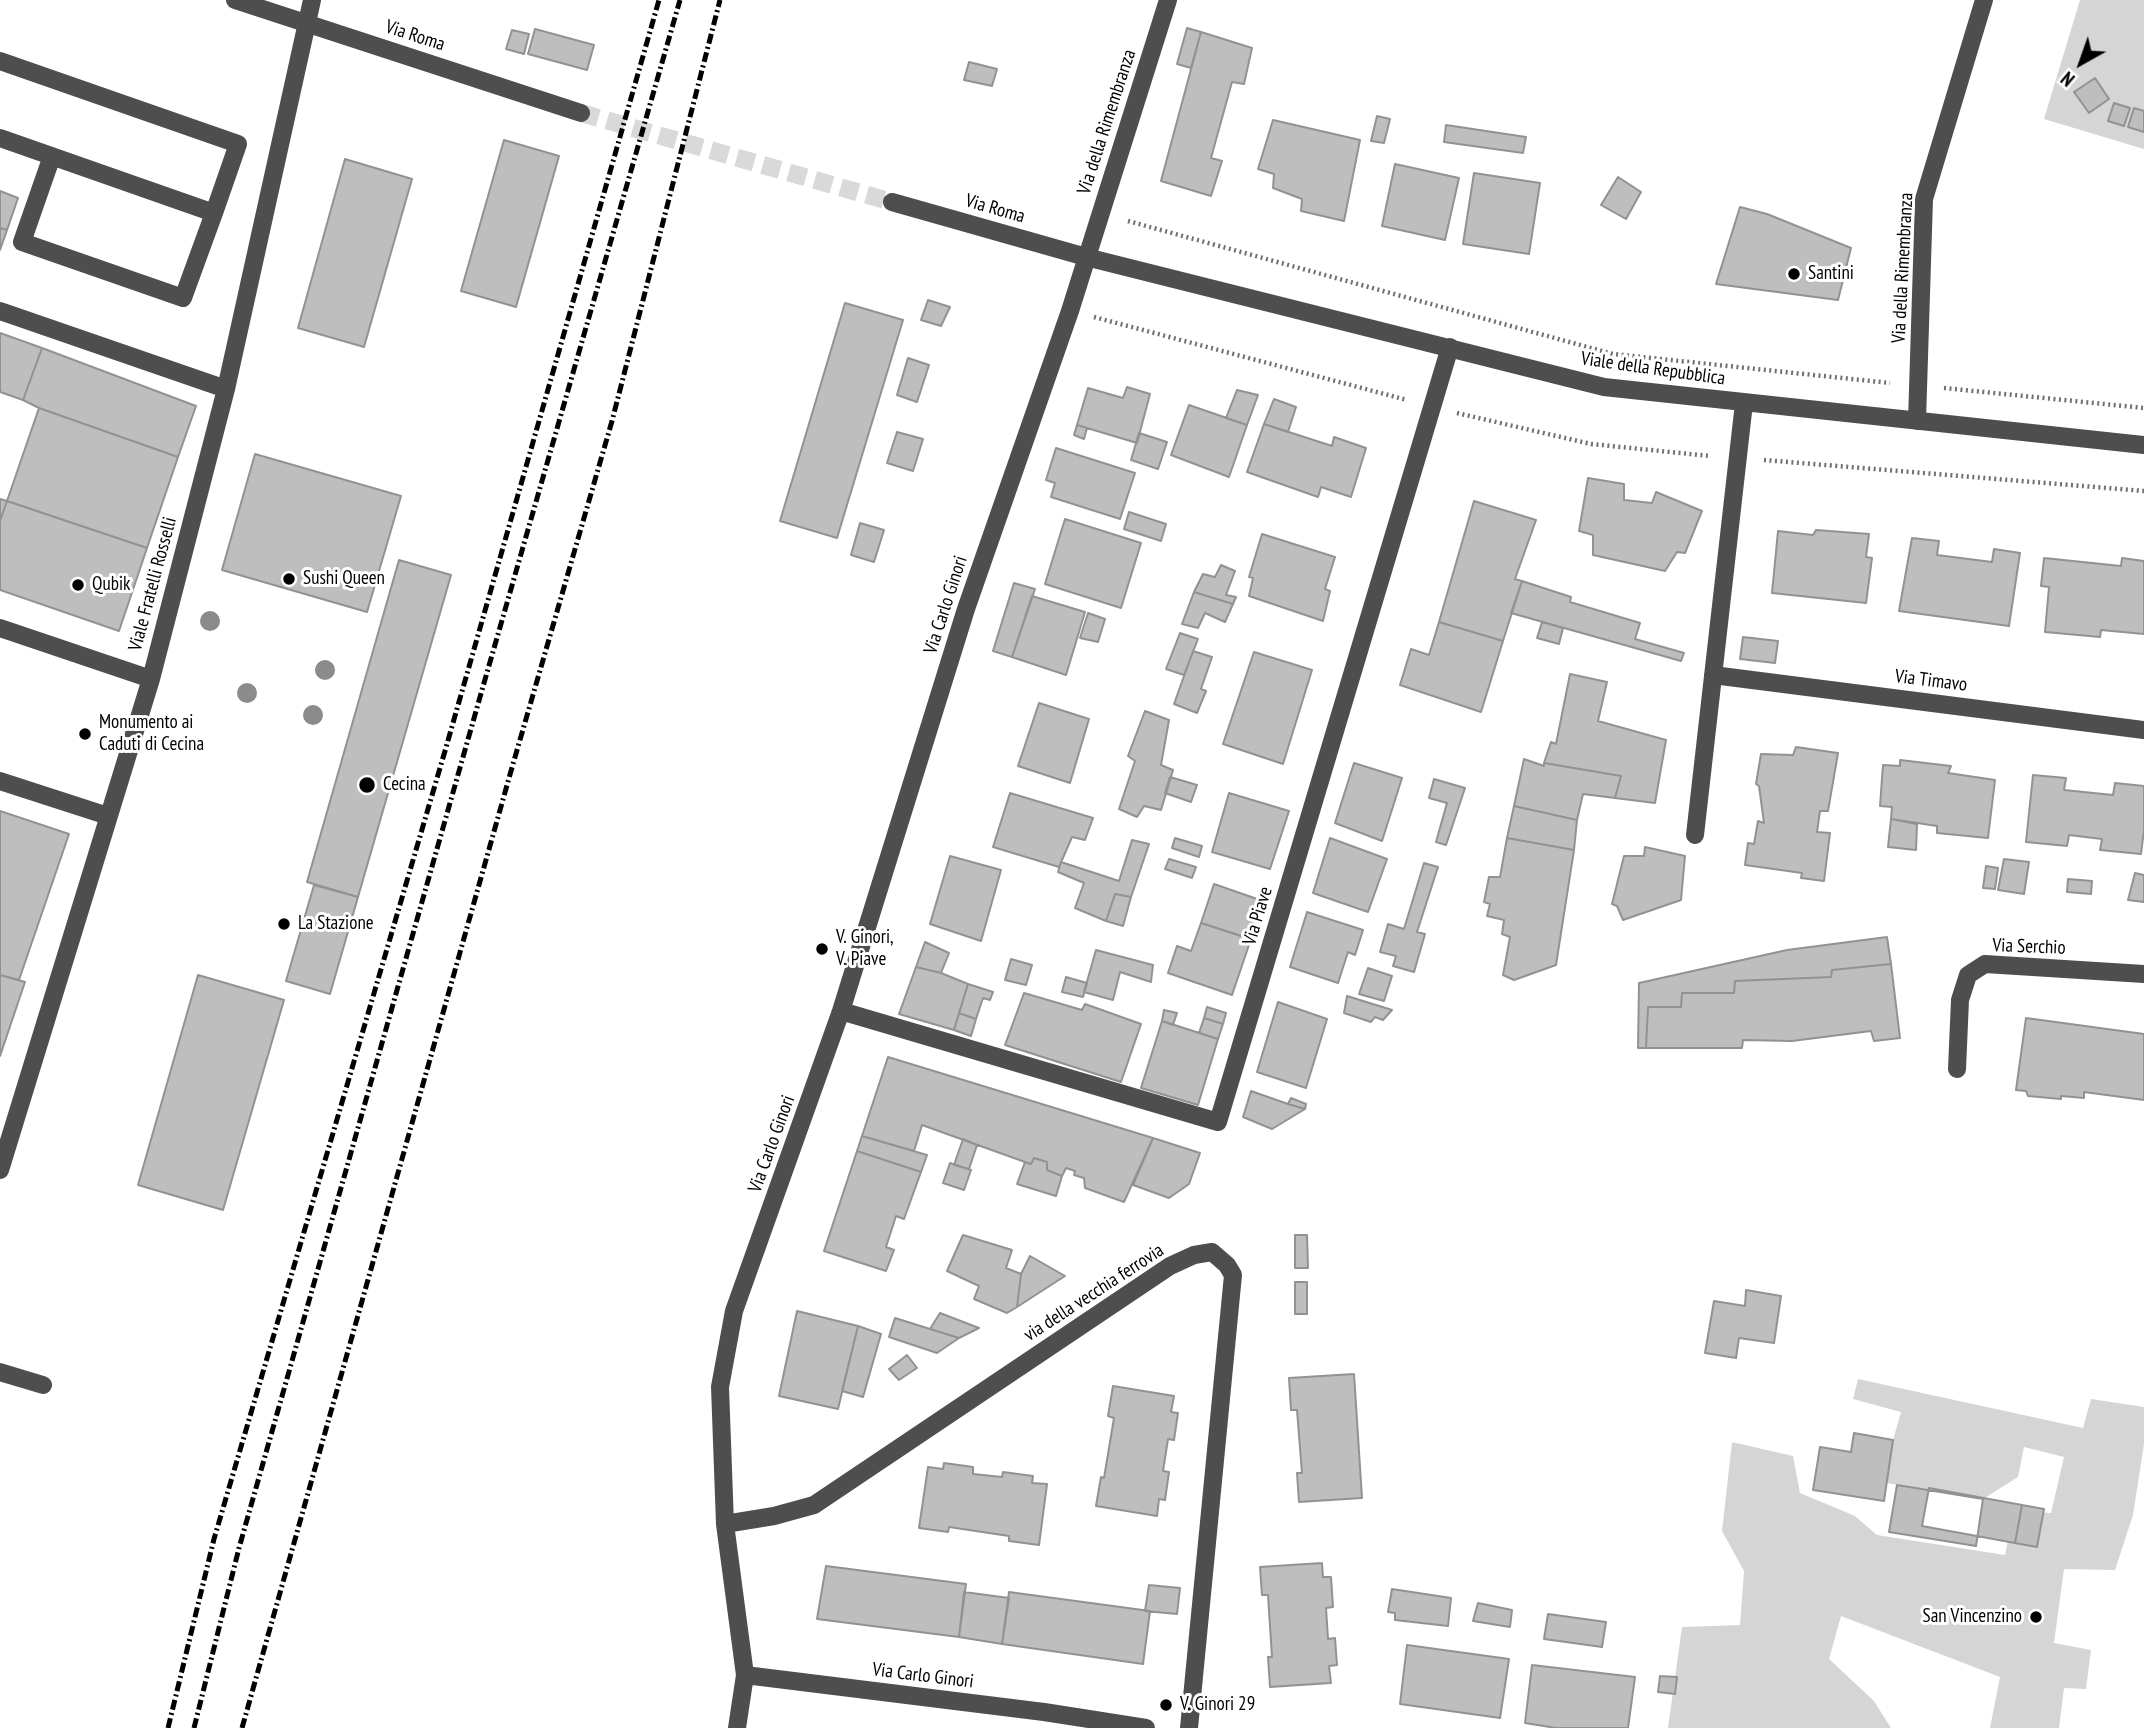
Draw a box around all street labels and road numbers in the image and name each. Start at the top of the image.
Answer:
street label: Via Roma [382,16,448,56]
street label: Via della Rimembranza [1073,47,1141,197]
street label: Via Roma [962,190,1028,228]
street label: Via della Rimembranza [1888,192,1918,344]
street label: Viale della Repubblica [1579,348,1727,390]
street label: Viale Fratelli Rosselli [124,515,182,653]
street label: Via Carlo Ginori [919,553,973,657]
street label: Via Timavo [1894,665,1968,697]
street label: Via Piave [1238,884,1278,948]
street label: Via Serchio [1992,934,2066,960]
street label: Via Carlo Ginori [744,1092,800,1196]
street label: via della vecchia ferrovia [1020,1239,1168,1347]
street label: Via Carlo Ginori [871,1658,975,1694]

